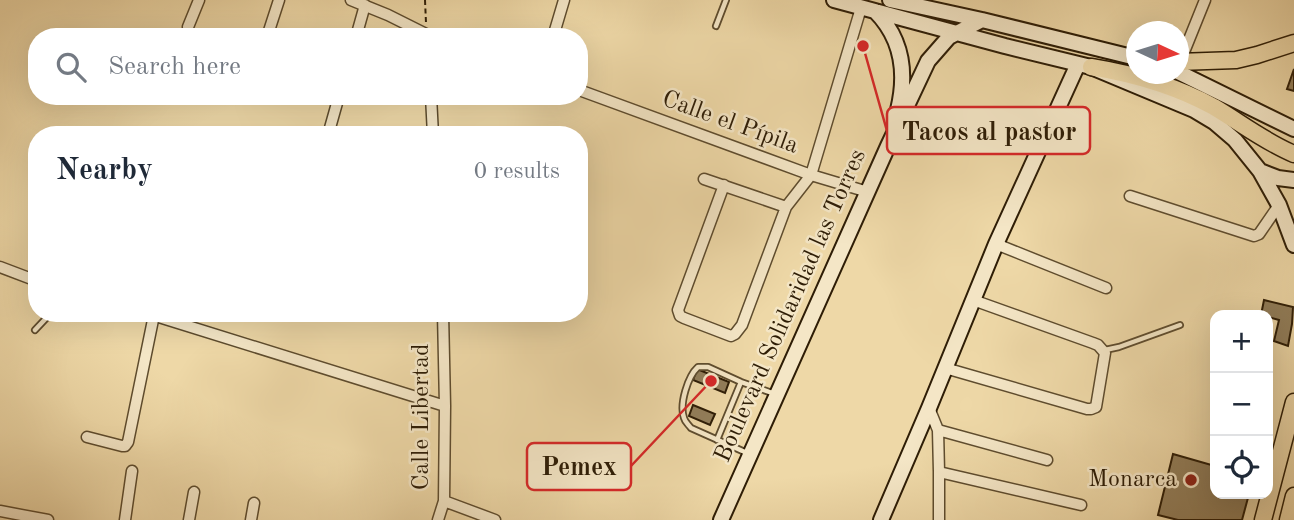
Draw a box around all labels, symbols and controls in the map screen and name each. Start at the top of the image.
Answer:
north arrow [1126,21,1189,84]
search box [28,28,588,105]
icon: search [52,48,90,86]
text: Search here [108,54,241,80]
street label: Calle el Pípila [659,87,801,159]
callout: Tacos al pastor [887,107,1090,154]
text: Tacos al pastor [901,120,1077,146]
street label: Boulevard Solidaridad las Torres [711,146,871,466]
text: Nearby [56,156,153,186]
text: 0 results [474,160,560,183]
map controls [1210,310,1273,499]
button: + [1210,310,1273,373]
street label: Calle Libertad [410,343,434,491]
button: − [1210,373,1273,436]
button: locate [1210,436,1273,499]
callout: Pemex [527,443,631,490]
text: Pemex [541,455,617,481]
place label: Monarca [1088,468,1177,492]
marker: Monarca [1183,472,1199,488]

